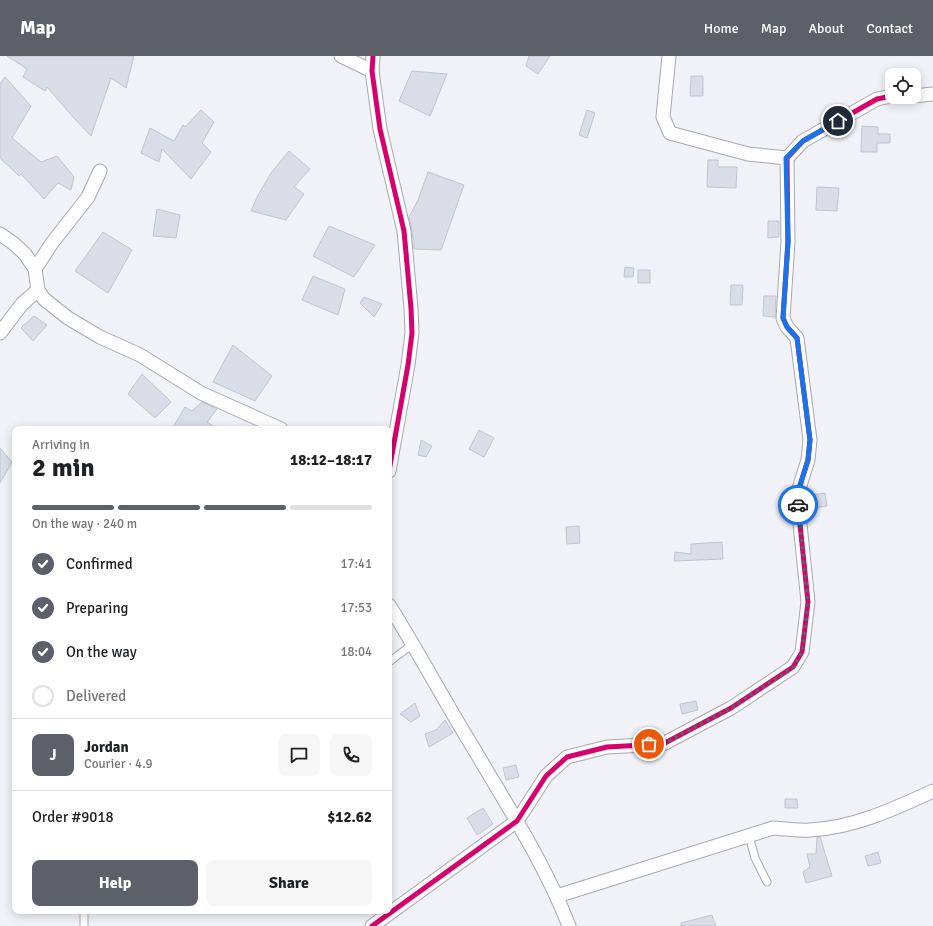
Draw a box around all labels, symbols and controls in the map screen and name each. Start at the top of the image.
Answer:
text: Map [20,16,56,40]
text: Home [704,20,739,37]
text: Map [761,20,786,37]
text: About [808,20,844,37]
text: Contact [866,20,913,37]
map controls [885,68,921,104]
button: locate [885,68,921,104]
pin [821,104,855,138]
icon: home [827,110,849,132]
text: Arriving in [32,437,90,453]
text: 18:12–18:17 [290,451,372,469]
text: 2 min [32,452,95,484]
courier [778,485,818,525]
icon: car [787,494,809,516]
text: On the way · 240 m [32,516,137,532]
icon: check [32,553,54,575]
text: Confirmed [66,555,133,573]
text: 17:41 [340,556,372,572]
icon: check [32,597,54,619]
text: Preparing [66,599,129,617]
text: 17:53 [340,600,372,616]
icon: check [32,641,54,663]
text: On the way [66,643,137,661]
text: 18:04 [340,644,372,660]
text: Delivered [66,687,126,705]
pin [632,727,666,761]
icon: bag [638,733,660,755]
button: chat [278,734,320,776]
button: phone [330,734,372,776]
text: Jordan [84,738,129,756]
text: J [49,746,57,764]
text: Courier · 4.9 [84,756,153,772]
text: Order #9018 [32,808,114,826]
text: $12.62 [327,808,372,826]
button: Help [32,860,198,906]
button: Share [206,860,372,906]

